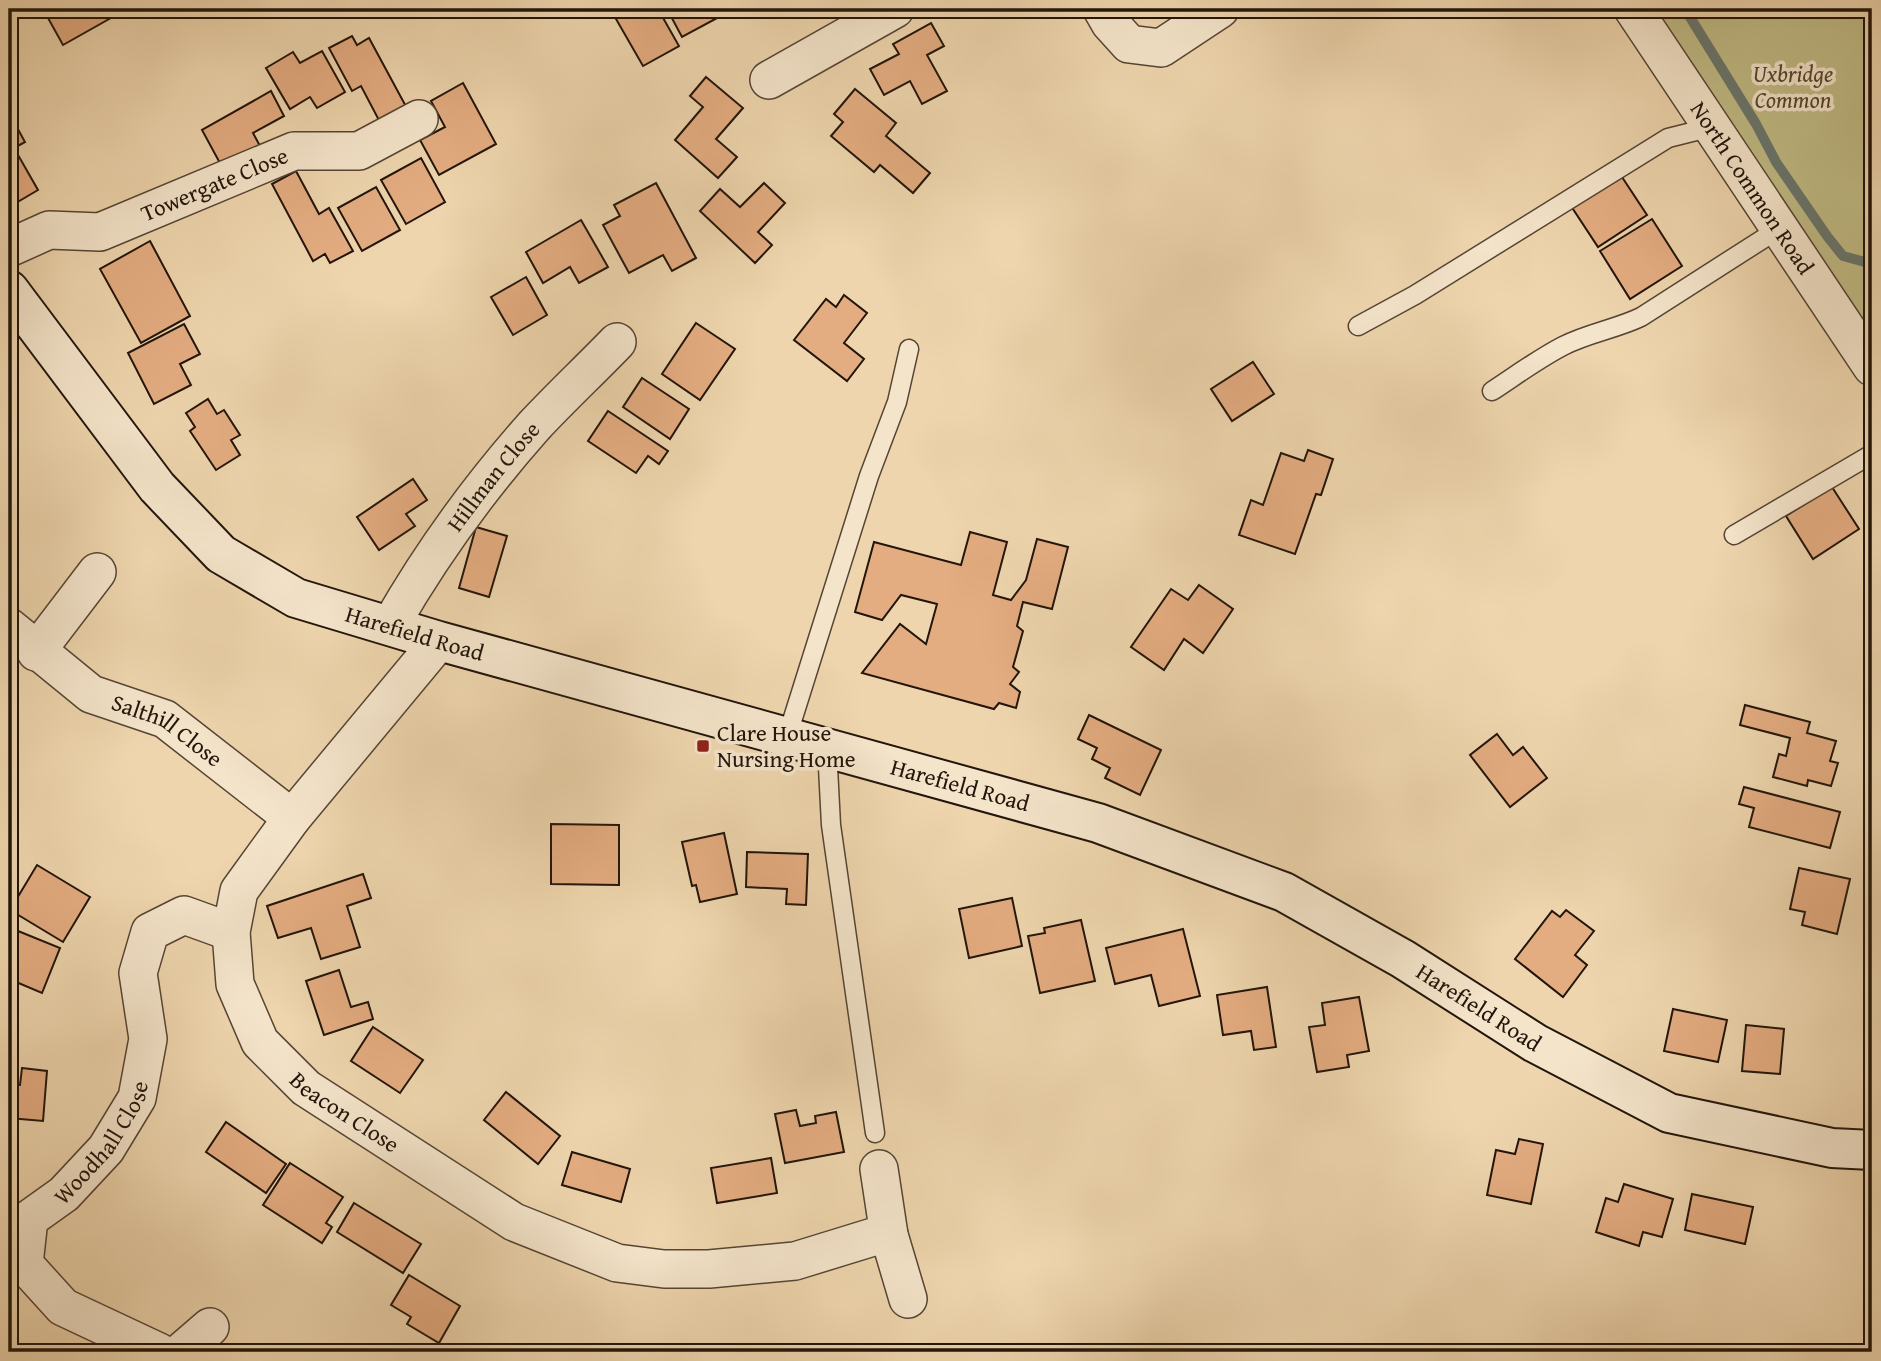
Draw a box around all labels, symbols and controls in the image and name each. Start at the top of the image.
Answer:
park label: Uxbridge Common [1753,57,1833,116]
street label: North Common Road [1683,94,1823,281]
street label: Towergate Close [136,138,293,229]
street label: Hillman Close [438,414,547,538]
street label: Harefield Road [342,597,489,669]
street label: Salthill Close [107,685,230,774]
place label: Clare House Nursing Home [717,716,856,775]
marker: Clare House Nursing Home [695,738,711,754]
street label: Harefield Road [887,750,1034,820]
street label: Harefield Road [1410,955,1549,1060]
street label: Beacon Close [283,1064,406,1160]
street label: Woodhall Close [46,1078,156,1211]

